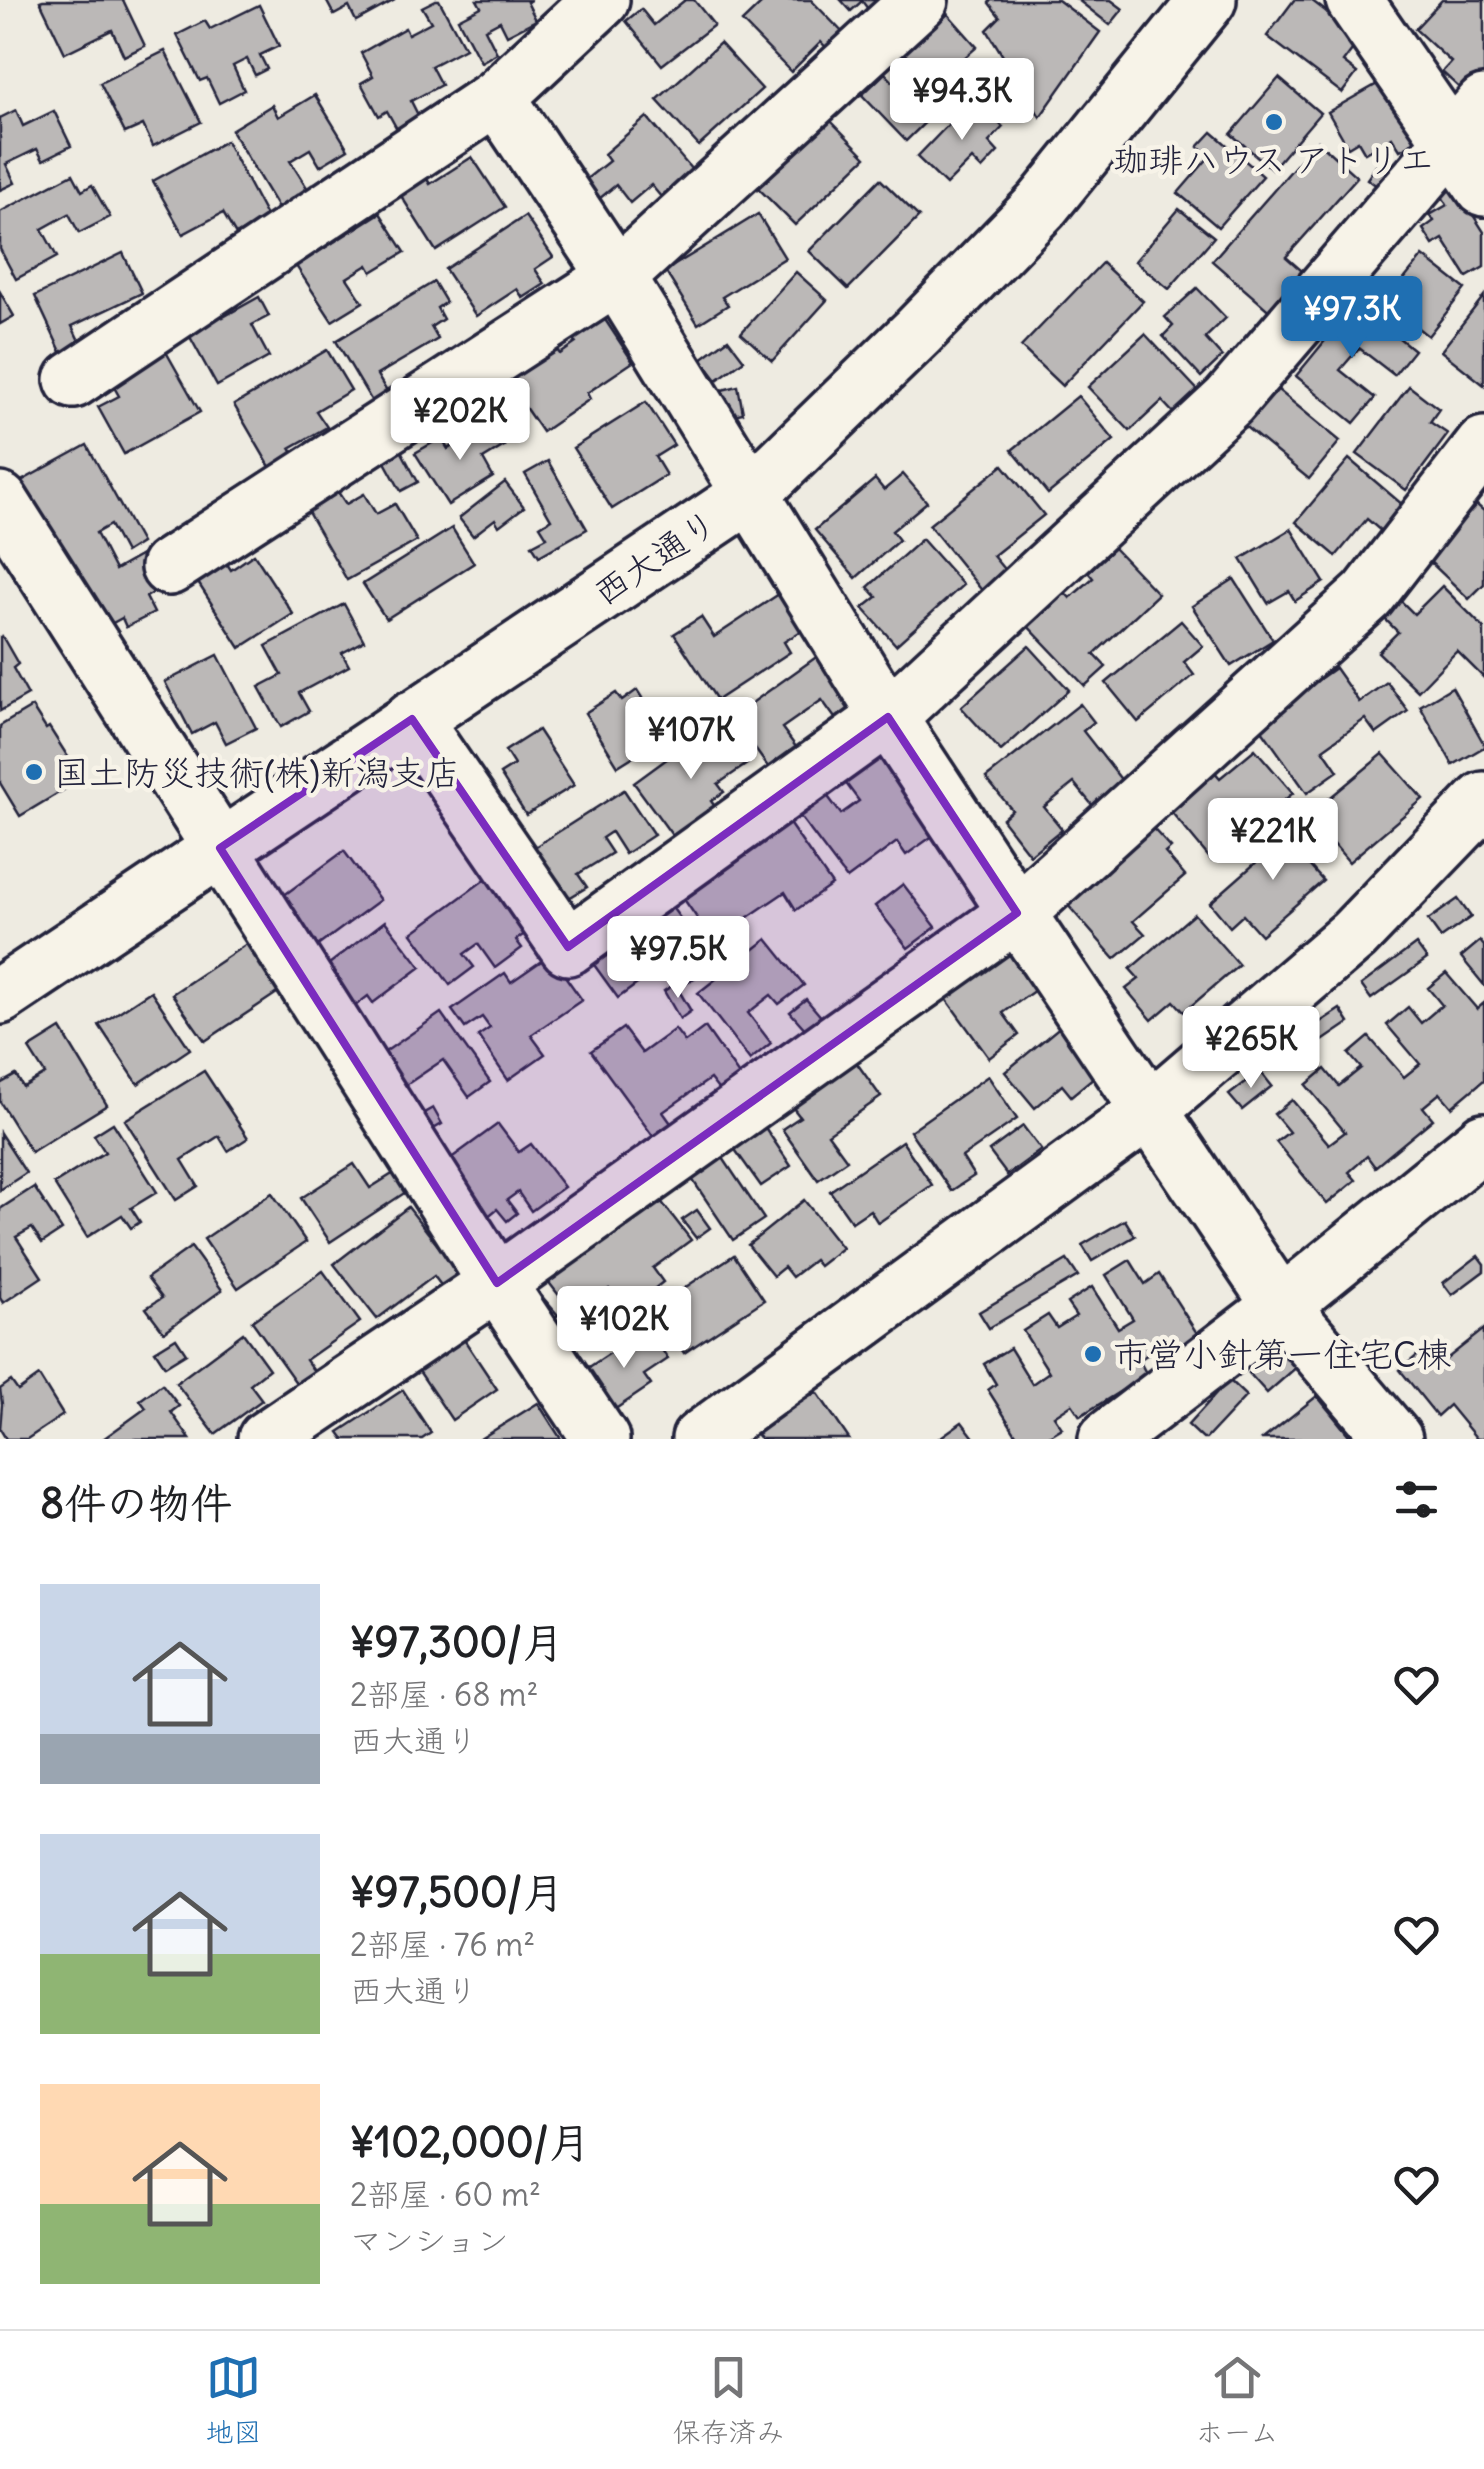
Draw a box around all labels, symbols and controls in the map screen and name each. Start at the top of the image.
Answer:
pin: ¥94.3K [881,58,1043,143]
text: ¥94.3K [912,70,1012,111]
marker: 珈琲ハウス アトリエ [1263,111,1285,133]
place label: 珈琲ハウス アトリエ [1113,137,1435,181]
pin: ¥97.3K [1271,276,1433,361]
text: ¥97.3K [1303,288,1401,329]
pin: ¥202K [390,378,530,463]
text: ¥202K [413,390,507,431]
street label: 西大通り [585,500,725,614]
pin: ¥107K [621,697,761,782]
text: ¥107K [647,709,735,750]
place label: 国土防災技術(株)新潟支店 [54,750,460,794]
marker: 国土防災技術(株)新潟支店 [23,761,45,783]
pin: ¥221K [1203,798,1343,883]
text: ¥221K [1230,810,1316,851]
pin: ¥97.5K [597,916,759,1001]
text: ¥97.5K [629,928,727,969]
pin: ¥265K [1181,1006,1321,1091]
text: ¥265K [1205,1018,1297,1059]
pin: ¥102K [554,1286,694,1371]
text: ¥102K [579,1298,669,1339]
place label: 市営小針第一住宅C棟 [1113,1332,1451,1376]
marker: 市営小針第一住宅C棟 [1082,1343,1104,1365]
icon: filters [1389,1472,1444,1527]
text: 8件の物件 [40,1477,232,1529]
text: ¥97,300/月 [350,1616,564,1668]
icon: home [120,1624,240,1744]
icon: heart [1389,1657,1444,1712]
text: 2部屋 · 68 m² [350,1674,538,1715]
text: 西大通り [350,1720,478,1761]
text: ¥97,500/月 [350,1866,564,1918]
icon: home [120,1874,240,1994]
icon: heart [1389,1907,1444,1962]
text: 2部屋 · 76 m² [350,1924,535,1965]
text: 西大通り [350,1970,478,2011]
text: ¥102,000/月 [350,2116,590,2168]
icon: home [120,2124,240,2244]
icon: heart [1389,2157,1444,2212]
text: 2部屋 · 60 m² [350,2174,541,2215]
text: マンション [350,2220,509,2261]
tab: 地図 [206,2350,262,2450]
tab: 保存済み [673,2350,785,2450]
tab: ホーム [1196,2350,1278,2450]

